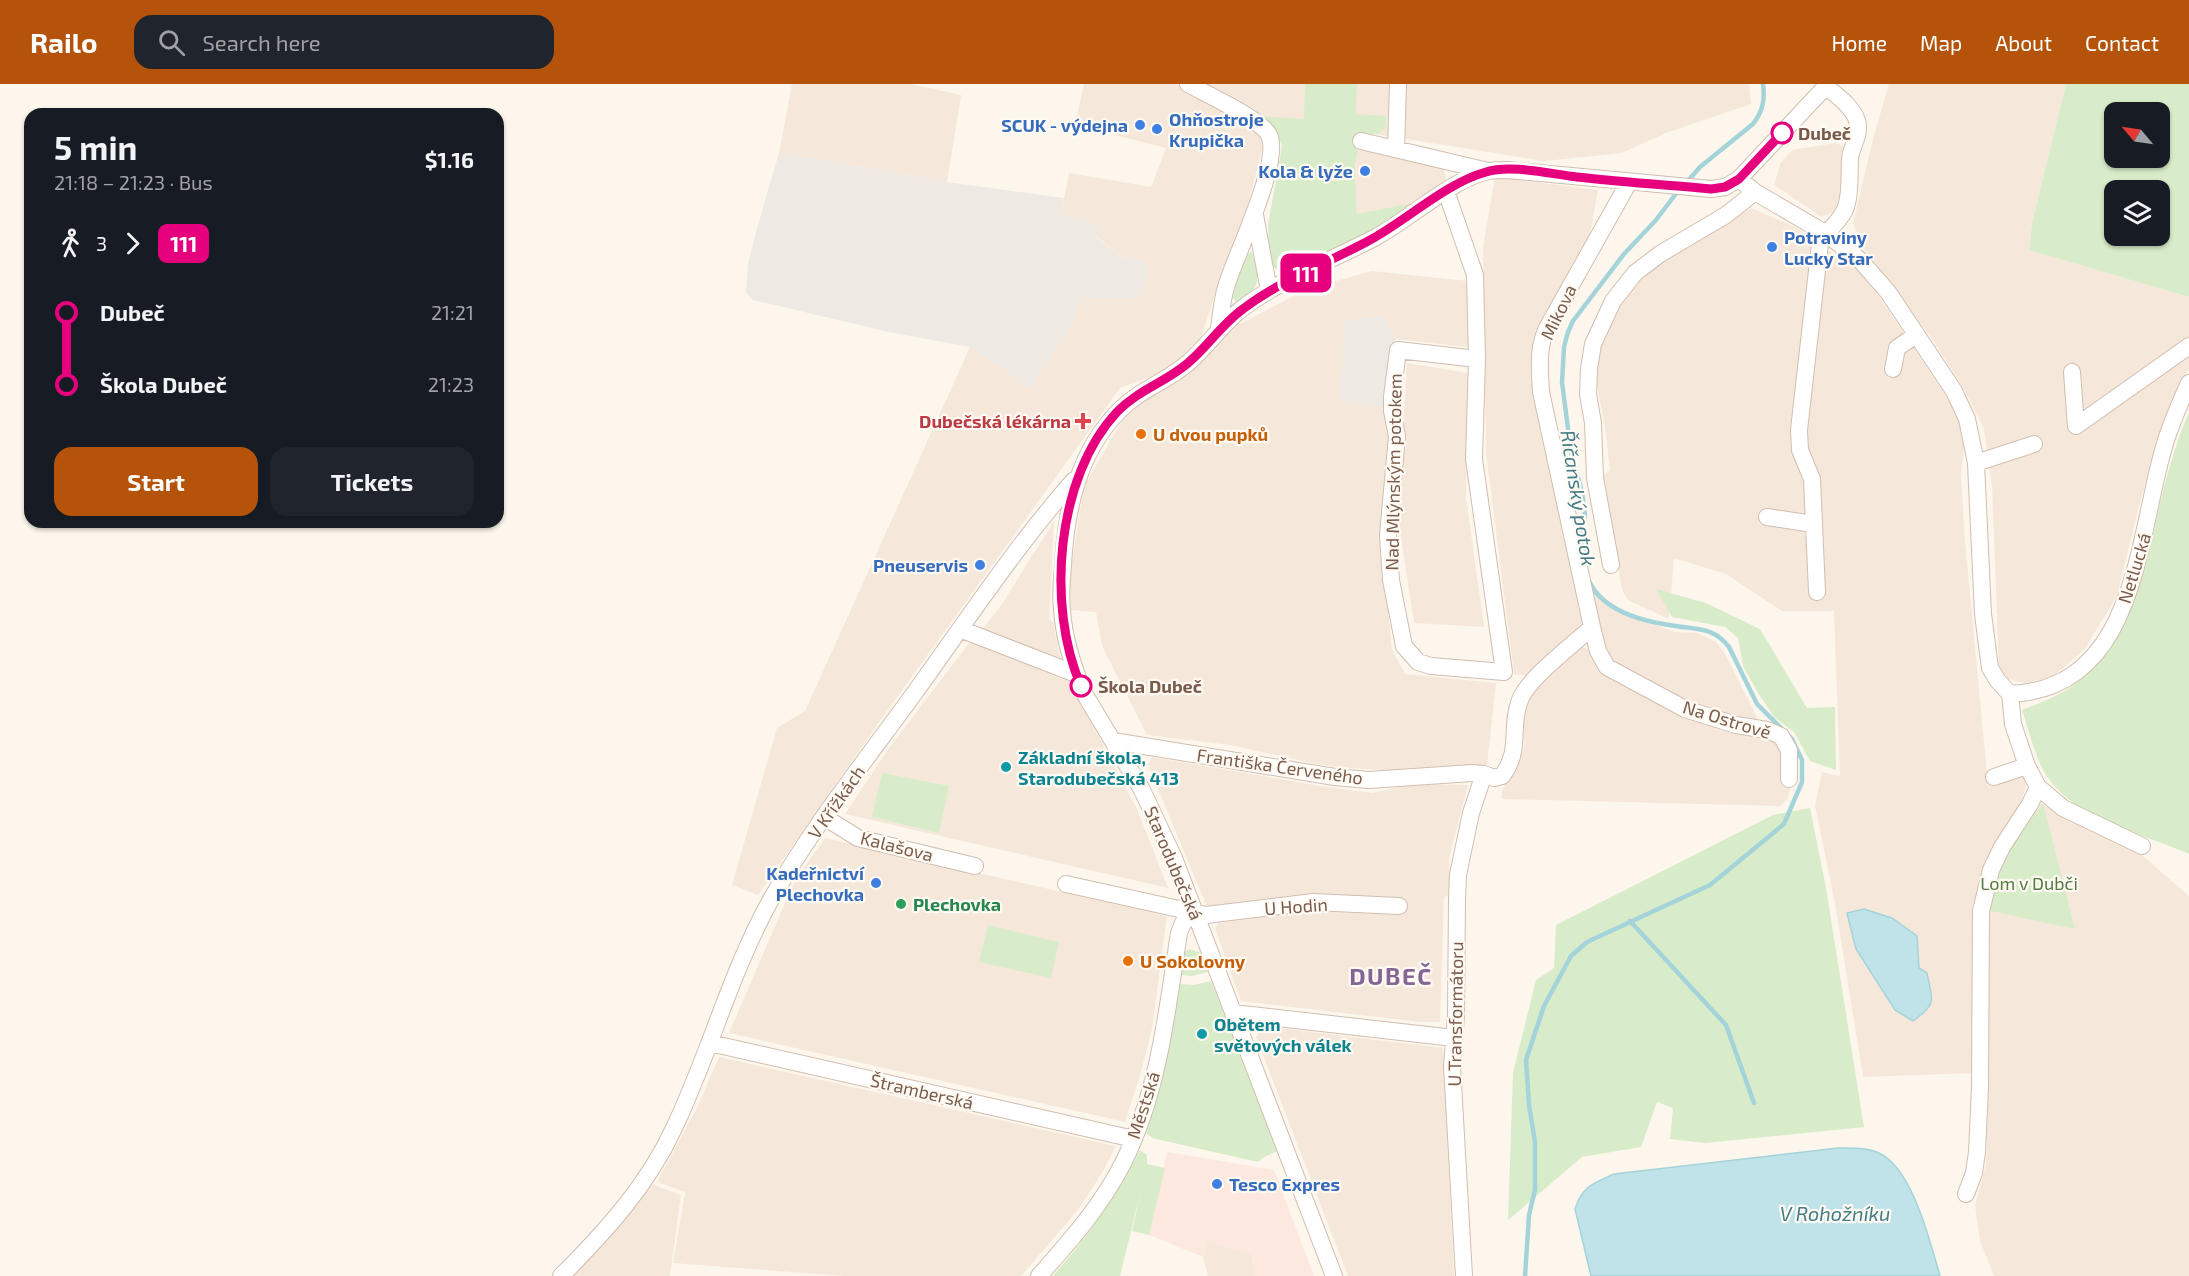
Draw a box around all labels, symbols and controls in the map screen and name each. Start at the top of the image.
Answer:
search box [134,15,554,69]
text: Railo [30,25,98,59]
icon: search [155,26,188,59]
text: Search here [203,29,321,55]
text: Home [1831,30,1887,55]
text: Map [1920,30,1962,55]
text: About [1995,30,2052,55]
text: Contact [2085,30,2159,55]
north arrow [2104,102,2170,168]
map controls [2104,102,2170,246]
place label: Ohňostroje Krupička [1169,108,1264,151]
place label: SCUK - výdejna [1001,114,1128,136]
marker: SCUK - výdejna [1133,118,1147,132]
marker: Ohňostroje Krupička [1150,122,1164,136]
marker: Dubeč [1771,122,1793,144]
place label: Dubeč [1798,122,1851,144]
text: 5 min [54,127,137,167]
text: $1.16 [425,146,474,172]
place label: Kola & lyže [1258,160,1353,182]
marker: Kola & lyže [1358,164,1372,178]
text: 21:18 – 21:23 · Bus [54,170,213,194]
button: layers [2104,180,2170,246]
place label: Potraviny Lucky Star [1784,226,1873,269]
icon: walk [54,227,87,260]
icon: forward [116,227,149,260]
text: 3 [96,231,107,255]
text: 111 [170,231,197,256]
marker: Potraviny Lucky Star [1765,240,1779,254]
line badge: 111 [1272,254,1340,292]
text: 111 [1292,261,1320,286]
street label: Mikova [1535,281,1581,343]
text: Dubeč [100,299,165,325]
text: 21:21 [431,300,474,324]
text: Škola Dubeč [100,371,227,397]
text: 21:23 [428,372,474,396]
street label: Nad Mlýnským potokem [1380,373,1406,571]
place label: Dubečská lékárna [919,410,1071,432]
marker: Dubečská lékárna [1076,414,1090,428]
place label: U dvou pupků [1153,423,1268,445]
marker: U dvou pupků [1134,427,1148,441]
water label: Říčanský potok [1555,428,1602,568]
button: Start [54,447,258,516]
button: Tickets [270,447,474,516]
street label: Netlucká [2113,530,2155,606]
place label: Pneuservis [873,554,968,576]
marker: Pneuservis [973,558,987,572]
marker: Škola Dubeč [1070,675,1092,697]
place label: Škola Dubeč [1098,675,1202,697]
street label: Na Ostrově [1680,695,1774,743]
street label: Františka Červeného [1196,743,1364,789]
place label: Základní škola, Starodubečská 413 [1018,746,1179,789]
marker: Základní škola, Starodubečská 413 [999,760,1013,774]
street label: V Křížkách [803,761,869,843]
street label: Starodubečská [1140,803,1208,923]
street label: Kalašova [858,826,936,866]
place label: Kadeřnictví Plechovka [766,862,865,905]
park label: Lom v Dubči [1980,872,2078,894]
marker: Kadeřnictví Plechovka [869,876,883,890]
place label: Plechovka [913,893,1001,915]
street label: U Hodin [1264,893,1328,919]
marker: Plechovka [894,897,908,911]
street label: U Transformátoru [1443,941,1467,1087]
place label: U Sokolovny [1140,950,1246,972]
marker: U Sokolovny [1121,954,1135,968]
district label: DUBEČ [1349,961,1433,990]
place label: Obětem světových válek [1214,1013,1352,1056]
marker: Obětem světových válek [1195,1027,1209,1041]
street label: Štramberská [868,1068,976,1114]
street label: Městská [1122,1068,1164,1142]
place label: Tesco Expres [1229,1173,1340,1195]
marker: Tesco Expres [1210,1177,1224,1191]
water label: V Rohožníku [1780,1201,1890,1225]

